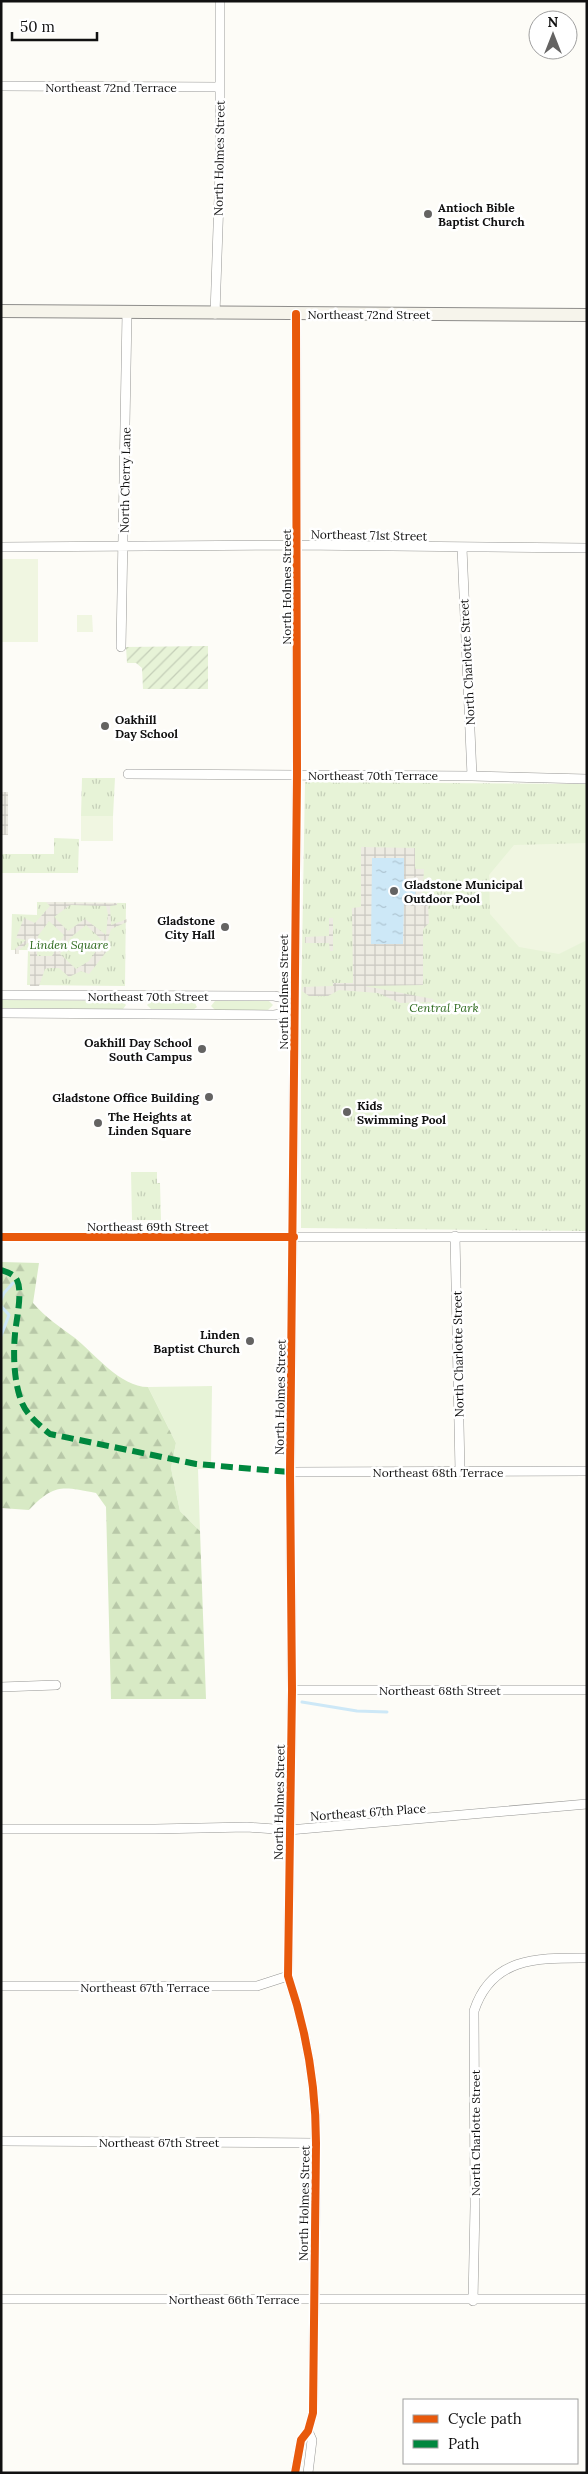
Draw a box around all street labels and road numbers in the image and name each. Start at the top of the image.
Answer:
street label: Northeast 72nd Terrace [45,80,177,95]
street label: North Holmes Street [210,100,228,216]
street label: Northeast 72nd Street [308,307,431,322]
street label: North Cherry Lane [117,427,133,533]
street label: Northeast 71st Street [311,526,428,544]
street label: North Holmes Street [279,529,294,645]
street label: North Charlotte Street [456,598,478,726]
street label: Northeast 70th Terrace [308,768,439,783]
street label: North Holmes Street [276,934,291,1050]
street label: Northeast 70th Street [87,989,209,1004]
street label: Northeast 69th Street [87,1219,209,1234]
street label: North Charlotte Street [449,1290,467,1417]
street label: North Holmes Street [271,1339,289,1455]
street label: Northeast 68th Terrace [373,1465,504,1480]
street label: Northeast 68th Street [379,1683,501,1698]
street label: North Holmes Street [270,1744,288,1860]
street label: Northeast 67th Place [310,1800,427,1824]
street label: Northeast 67th Terrace [80,1980,210,1995]
street label: North Charlotte Street [468,2069,483,2196]
street label: Northeast 67th Street [99,2135,220,2150]
street label: North Holmes Street [295,2145,313,2261]
street label: Northeast 66th Terrace [169,2292,300,2307]

